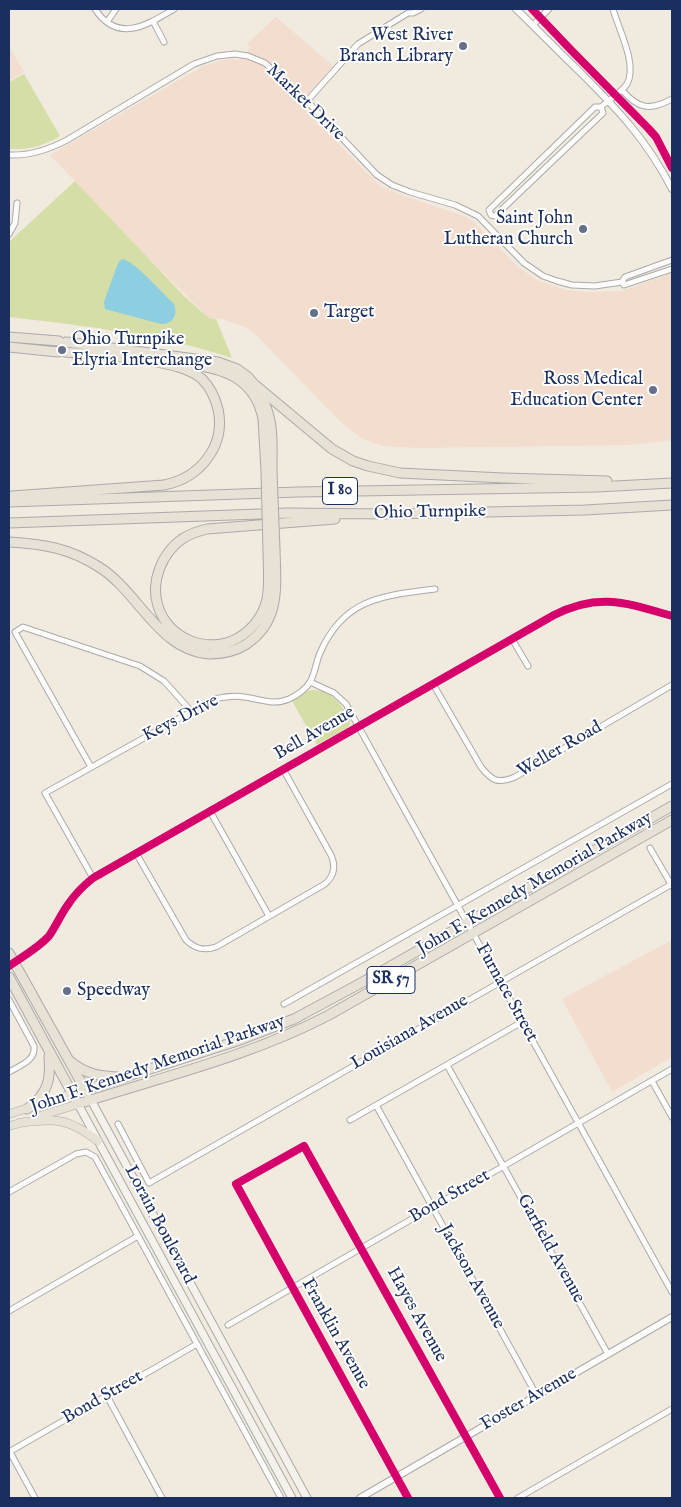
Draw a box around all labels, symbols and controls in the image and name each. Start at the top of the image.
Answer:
place label: West River Branch Library [339,25,453,68]
marker: West River Branch Library [457,40,469,52]
street label: Market Drive [261,60,349,146]
place label: Saint John Lutheran Church [443,208,573,250]
marker: Saint John Lutheran Church [577,223,589,235]
place label: Target [324,302,374,324]
marker: Target [308,307,320,319]
place label: Ohio Turnpike Elyria Interchange [72,329,212,372]
marker: Ohio Turnpike Elyria Interchange [56,344,68,356]
place label: Ross Medical Education Center [510,369,643,412]
marker: Ross Medical Education Center [647,384,659,396]
road number: I 80 [322,478,358,504]
street label: Ohio Turnpike [374,501,486,525]
street label: Keys Drive [139,691,223,747]
street label: Bell Avenue [271,702,359,766]
street label: Weller Road [514,717,606,783]
street label: John F. Kennedy Memorial Parkway [414,808,656,960]
street label: Furnace Street [470,940,542,1046]
road number: SR 57 [367,966,415,994]
place label: Speedway [77,980,150,1002]
marker: Speedway [61,985,73,997]
street label: Louisiana Avenue [347,991,473,1075]
street label: John F. Kennedy Memorial Parkway [28,1011,288,1119]
street label: Lorain Boulevard [119,1162,199,1288]
street label: Bond Street [406,1165,494,1229]
street label: Garfield Avenue [511,1191,589,1307]
street label: Jackson Avenue [433,1221,509,1333]
street label: Hayes Avenue [381,1264,451,1366]
street label: Franklin Avenue [296,1275,374,1393]
street label: Foster Avenue [477,1364,581,1436]
street label: Bond Street [59,1366,147,1430]

